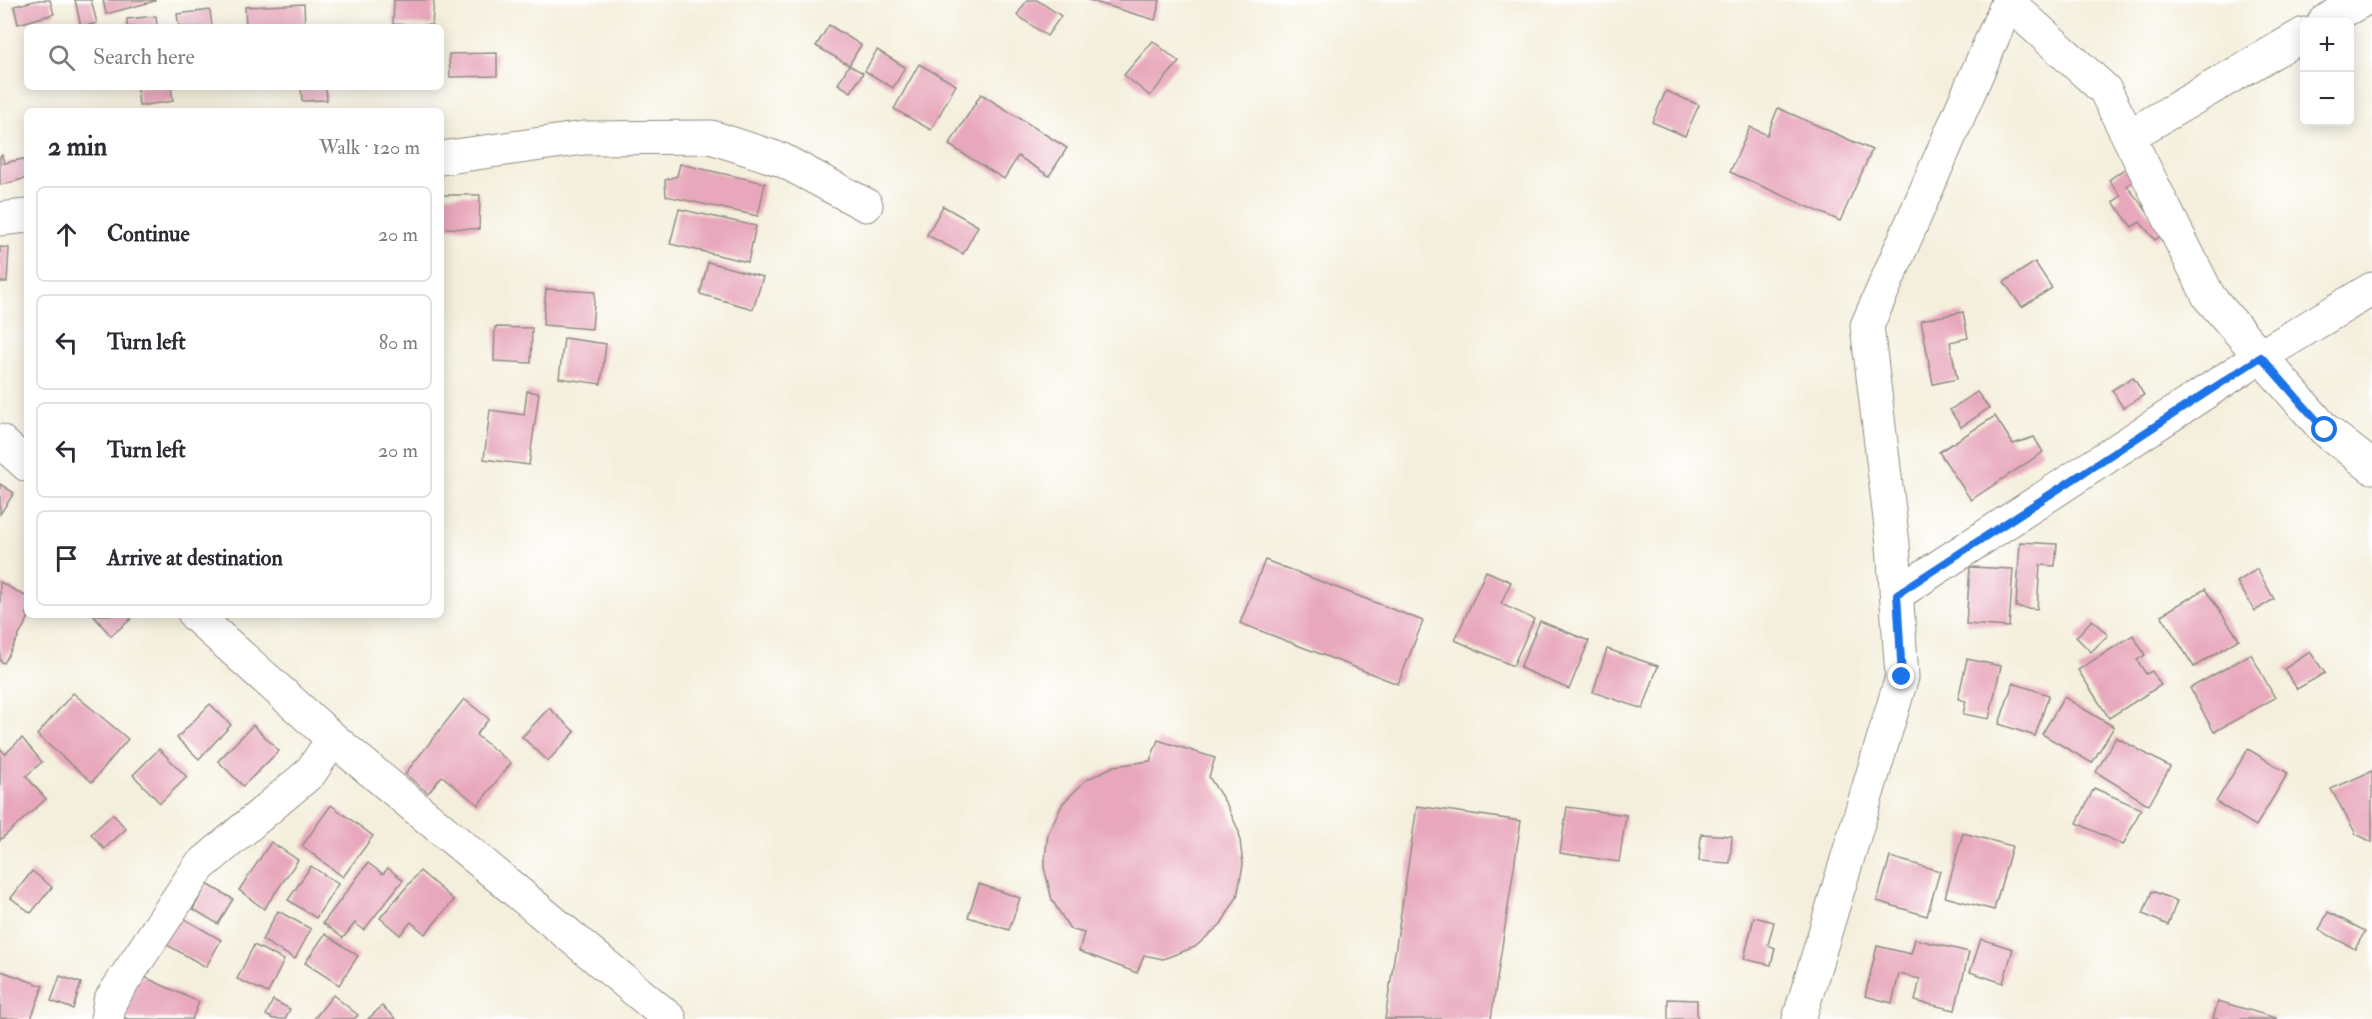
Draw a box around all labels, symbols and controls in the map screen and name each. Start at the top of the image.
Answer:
map controls [2300,18,2354,126]
button: + [2300,18,2354,72]
search box [24,24,444,90]
icon: search [45,41,78,74]
text: Search here [93,43,195,71]
button: − [2300,72,2354,126]
text: 2 min [48,131,107,163]
text: Walk · 120 m [319,135,420,160]
icon: ahead [50,218,83,251]
text: Continue [107,220,190,248]
text: 20 m [378,222,418,247]
icon: left [50,326,83,359]
text: Turn left [107,328,186,356]
text: 80 m [379,330,418,355]
route start [2311,416,2337,442]
icon: left [50,434,83,467]
text: Turn left [107,436,186,464]
text: 20 m [378,438,418,463]
icon: arrive [50,542,83,575]
text: Arrive at destination [107,544,283,572]
route end [1888,663,1914,689]

